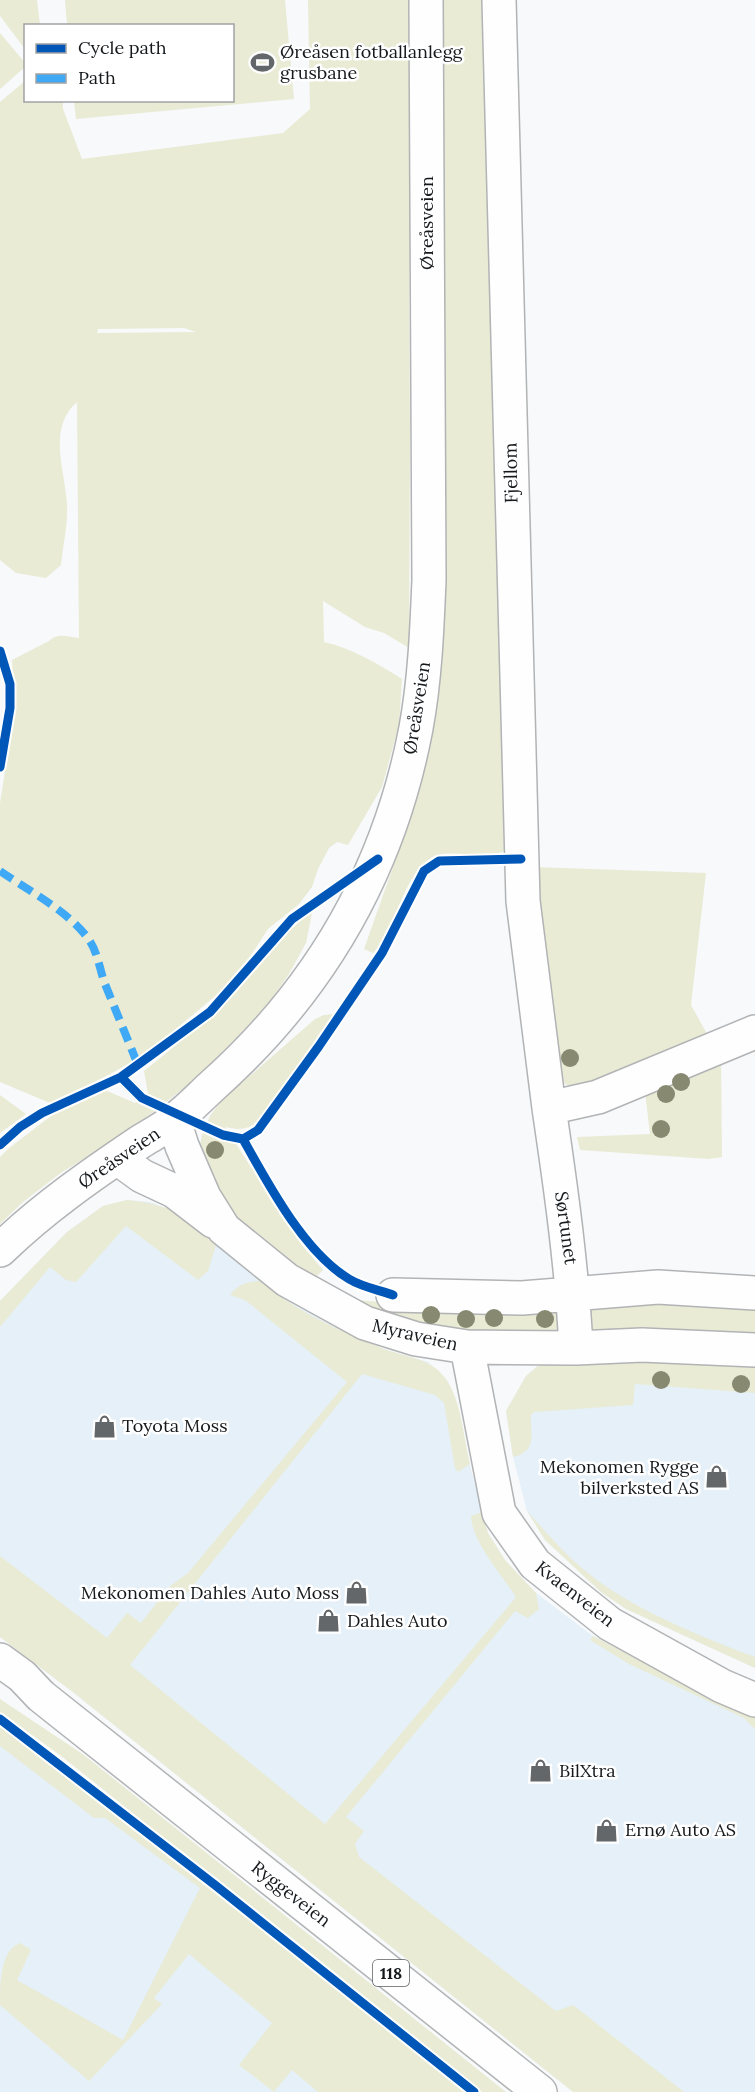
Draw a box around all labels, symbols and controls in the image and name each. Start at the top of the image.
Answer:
legend [24,24,234,102]
text: Cycle path [78,36,167,59]
place label: Øreåsen fotballanlegg grusbane [280,40,464,84]
sports icon: Øreåsen fotballanlegg grusbane [249,49,275,75]
text: Path [78,66,116,89]
street label: Øreåsveien [415,176,438,270]
street label: Fjellom [498,442,523,504]
street label: Øreåsveien [398,660,435,756]
street label: Øreåsveien [73,1122,164,1193]
street label: Sørtunet [550,1190,583,1266]
street label: Myraveien [370,1314,460,1356]
shop icon: Toyota Moss [91,1413,117,1439]
place label: Toyota Moss [122,1414,227,1437]
place label: Mekonomen Rygge bilverksted AS [540,1455,699,1499]
shop icon: Mekonomen Rygge bilverksted AS [704,1464,730,1490]
street label: Kvaenveien [531,1555,620,1632]
shop icon: Mekonomen Dahles Auto Moss [344,1580,370,1606]
place label: Mekonomen Dahles Auto Moss [81,1581,339,1604]
shop icon: Dahles Auto [316,1608,342,1634]
place label: Dahles Auto [347,1609,448,1632]
shop icon: BilXtra [528,1758,554,1784]
place label: BilXtra [559,1759,616,1782]
shop icon: Ernø Auto AS [594,1817,620,1843]
place label: Ernø Auto AS [625,1818,736,1841]
street label: Ryggeveien [247,1855,336,1932]
road number: 118 [373,1960,409,1986]

